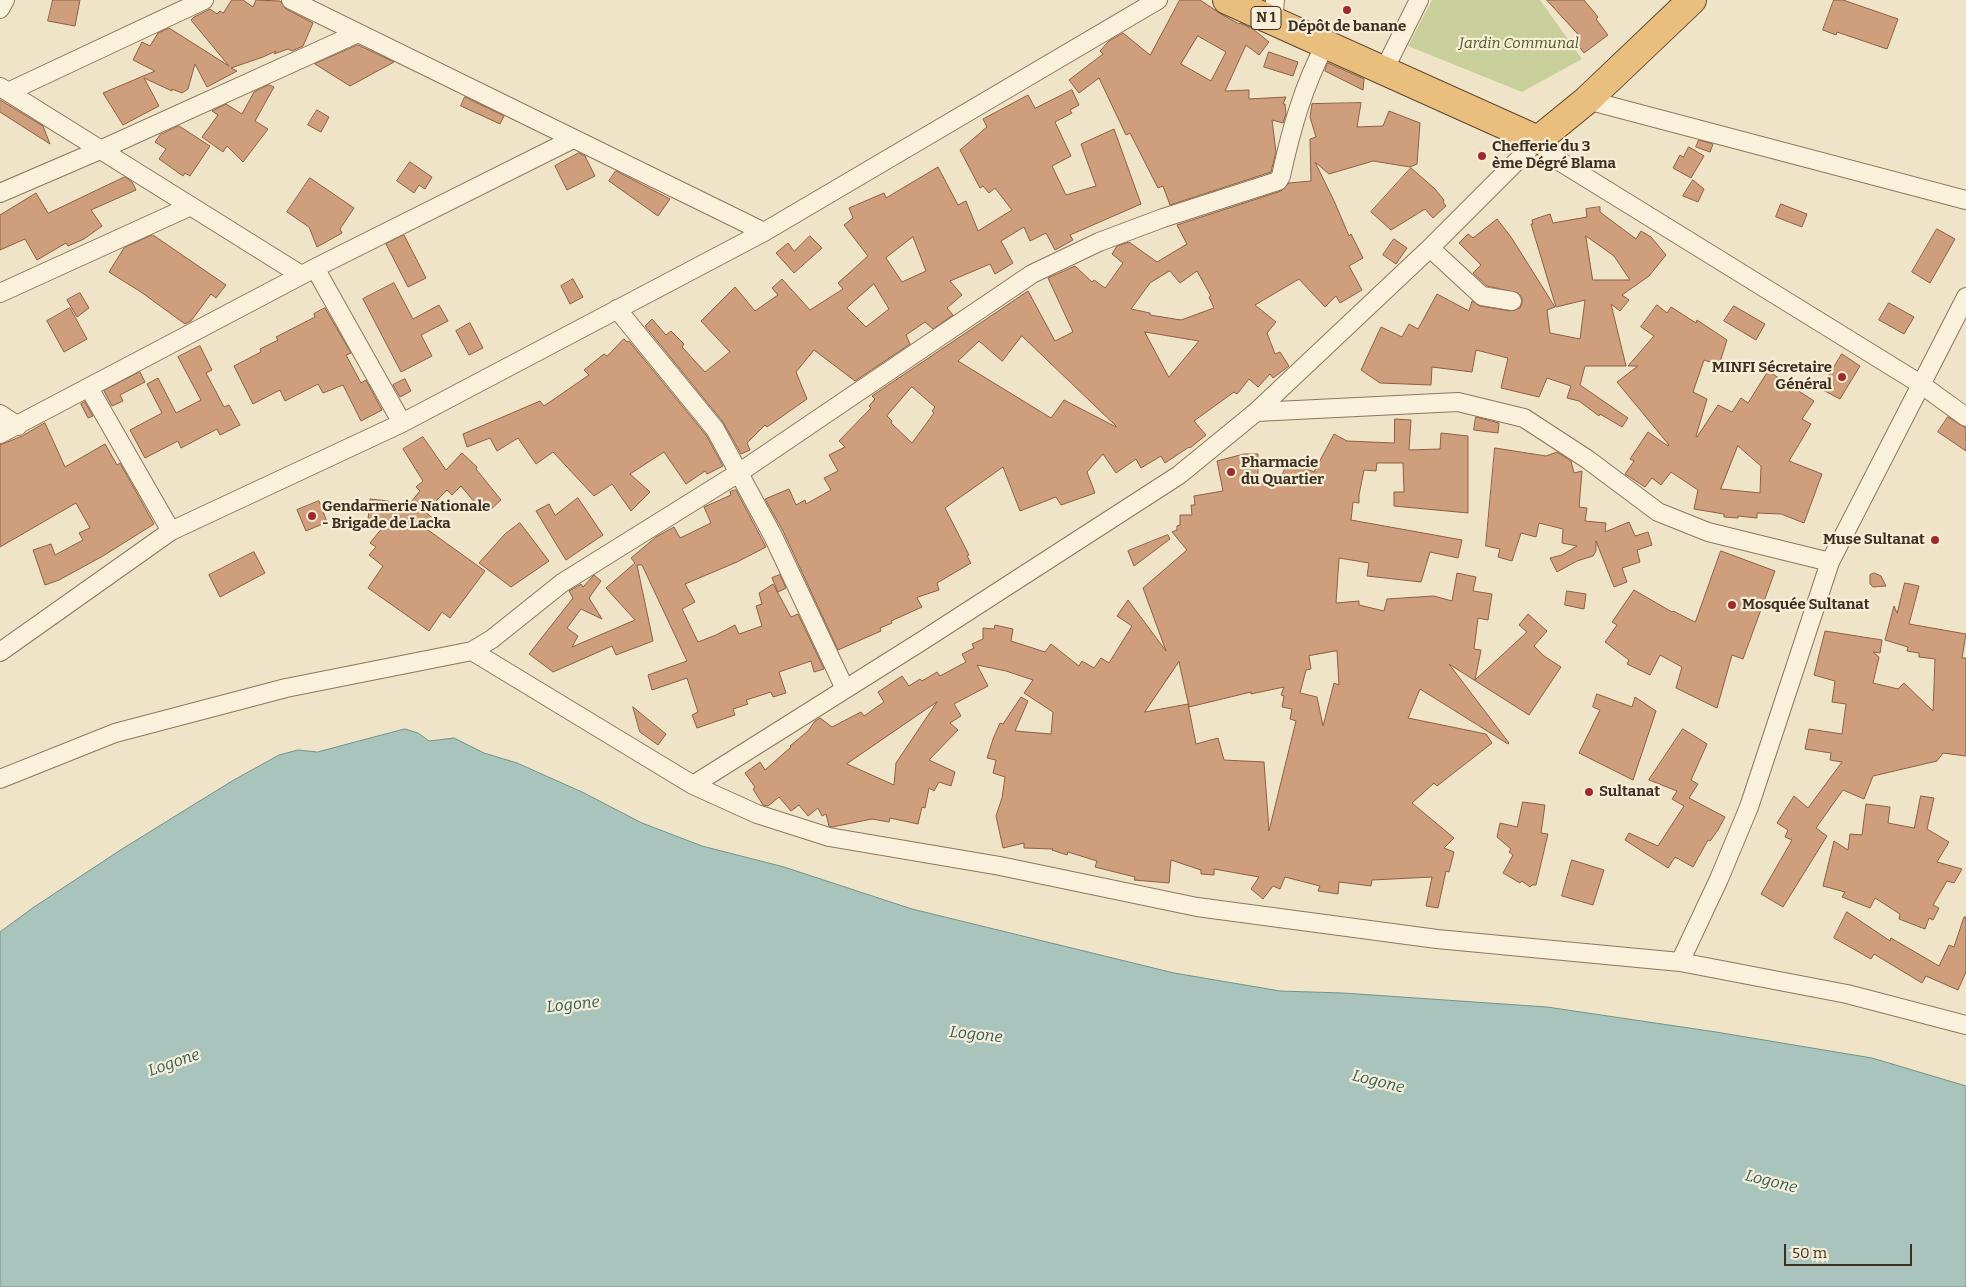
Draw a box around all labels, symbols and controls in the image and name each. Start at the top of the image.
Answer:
marker: Dépôt de banane [1341,4,1353,16]
road number: N 1 [1251,7,1281,30]
place label: Dépôt de banane [1288,18,1406,36]
park label: Jardin Communal [1459,35,1579,53]
place label: Chefferie du 3 ème Dégré Blama [1492,138,1616,173]
marker: Chefferie du 3 ème Dégré Blama [1476,150,1488,162]
place label: MINFI Sécretaire Général [1712,359,1832,394]
marker: MINFI Sécretaire Général [1836,371,1848,383]
place label: Pharmacie du Quartier [1241,454,1324,489]
marker: Pharmacie du Quartier [1225,466,1237,478]
place label: Gendarmerie Nationale - Brigade de Lacka [322,498,490,533]
marker: Gendarmerie Nationale - Brigade de Lacka [306,510,318,522]
place label: Muse Sultanat [1823,531,1925,549]
marker: Muse Sultanat [1929,534,1941,546]
place label: Mosquée Sultanat [1742,596,1870,614]
marker: Mosquée Sultanat [1726,599,1738,611]
place label: Sultanat [1599,783,1660,801]
marker: Sultanat [1583,786,1595,798]
water label: Logone [546,993,600,1017]
water label: Logone [949,1023,1003,1047]
water label: Logone [146,1045,202,1081]
water label: Logone [1350,1066,1406,1098]
water label: Logone [1743,1166,1799,1198]
scale bar [1786,1234,1914,1266]
text: 50 m [1792,1244,1827,1262]

